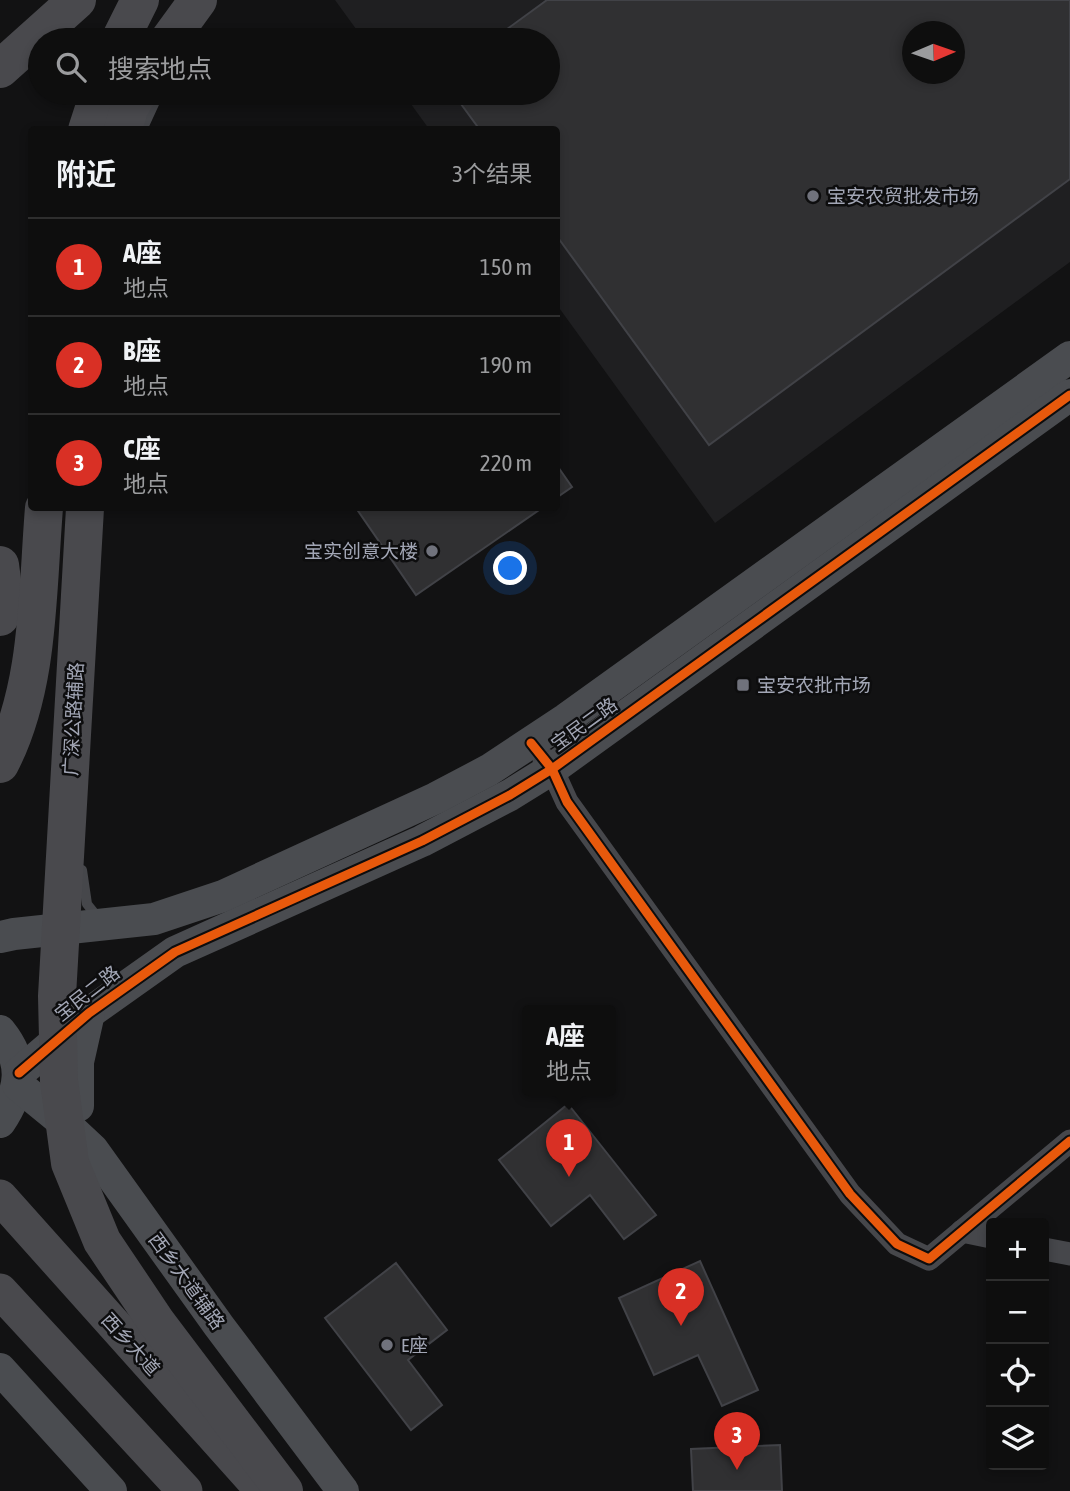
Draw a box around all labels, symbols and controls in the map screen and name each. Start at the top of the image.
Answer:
north arrow [902,21,965,84]
search box [28,28,560,105]
icon: search [52,48,90,86]
text: 搜索地点 [108,54,212,84]
text: 附近 [56,157,116,191]
text: 3个结果 [452,161,532,187]
place label: 宝安农贸批发市场 [827,185,979,207]
marker: 宝安农贸批发市场 [805,188,821,204]
text: A座 [123,238,162,268]
text: 1 [74,254,84,280]
text: 150 m [480,254,532,280]
text: 地点 [123,275,169,301]
text: B座 [123,336,161,366]
text: 2 [74,352,84,378]
text: 190 m [480,352,532,378]
text: 地点 [123,373,169,399]
text: C座 [123,434,161,464]
text: 3 [74,450,84,476]
text: 220 m [480,450,532,476]
text: 地点 [123,471,169,497]
place label: 宝实创意大楼 [304,540,418,562]
marker: 宝实创意大楼 [424,543,440,559]
your location [493,551,527,585]
street label: 广深公路辅路 [59,661,87,777]
place label: 宝安农批市场 [757,674,871,696]
marker: 宝安农批市场 [735,677,751,693]
street label: 宝民二路 [547,693,621,755]
street label: 宝民二路 [50,961,124,1025]
popup [522,1005,616,1096]
text: A座 [546,1021,585,1051]
text: 地点 [546,1058,592,1084]
pin: 1 [546,1119,592,1177]
map controls [986,1218,1049,1470]
button: + [986,1218,1049,1281]
street label: 西乡大道辅路 [145,1228,229,1334]
pin: 2 [658,1268,704,1326]
button: − [986,1281,1049,1344]
street label: 西乡大道 [97,1308,165,1380]
place label: E座 [401,1334,428,1356]
marker: E座 [379,1337,395,1353]
button: locate [986,1344,1049,1407]
button: layers [986,1407,1049,1470]
pin: 3 [714,1412,760,1470]

